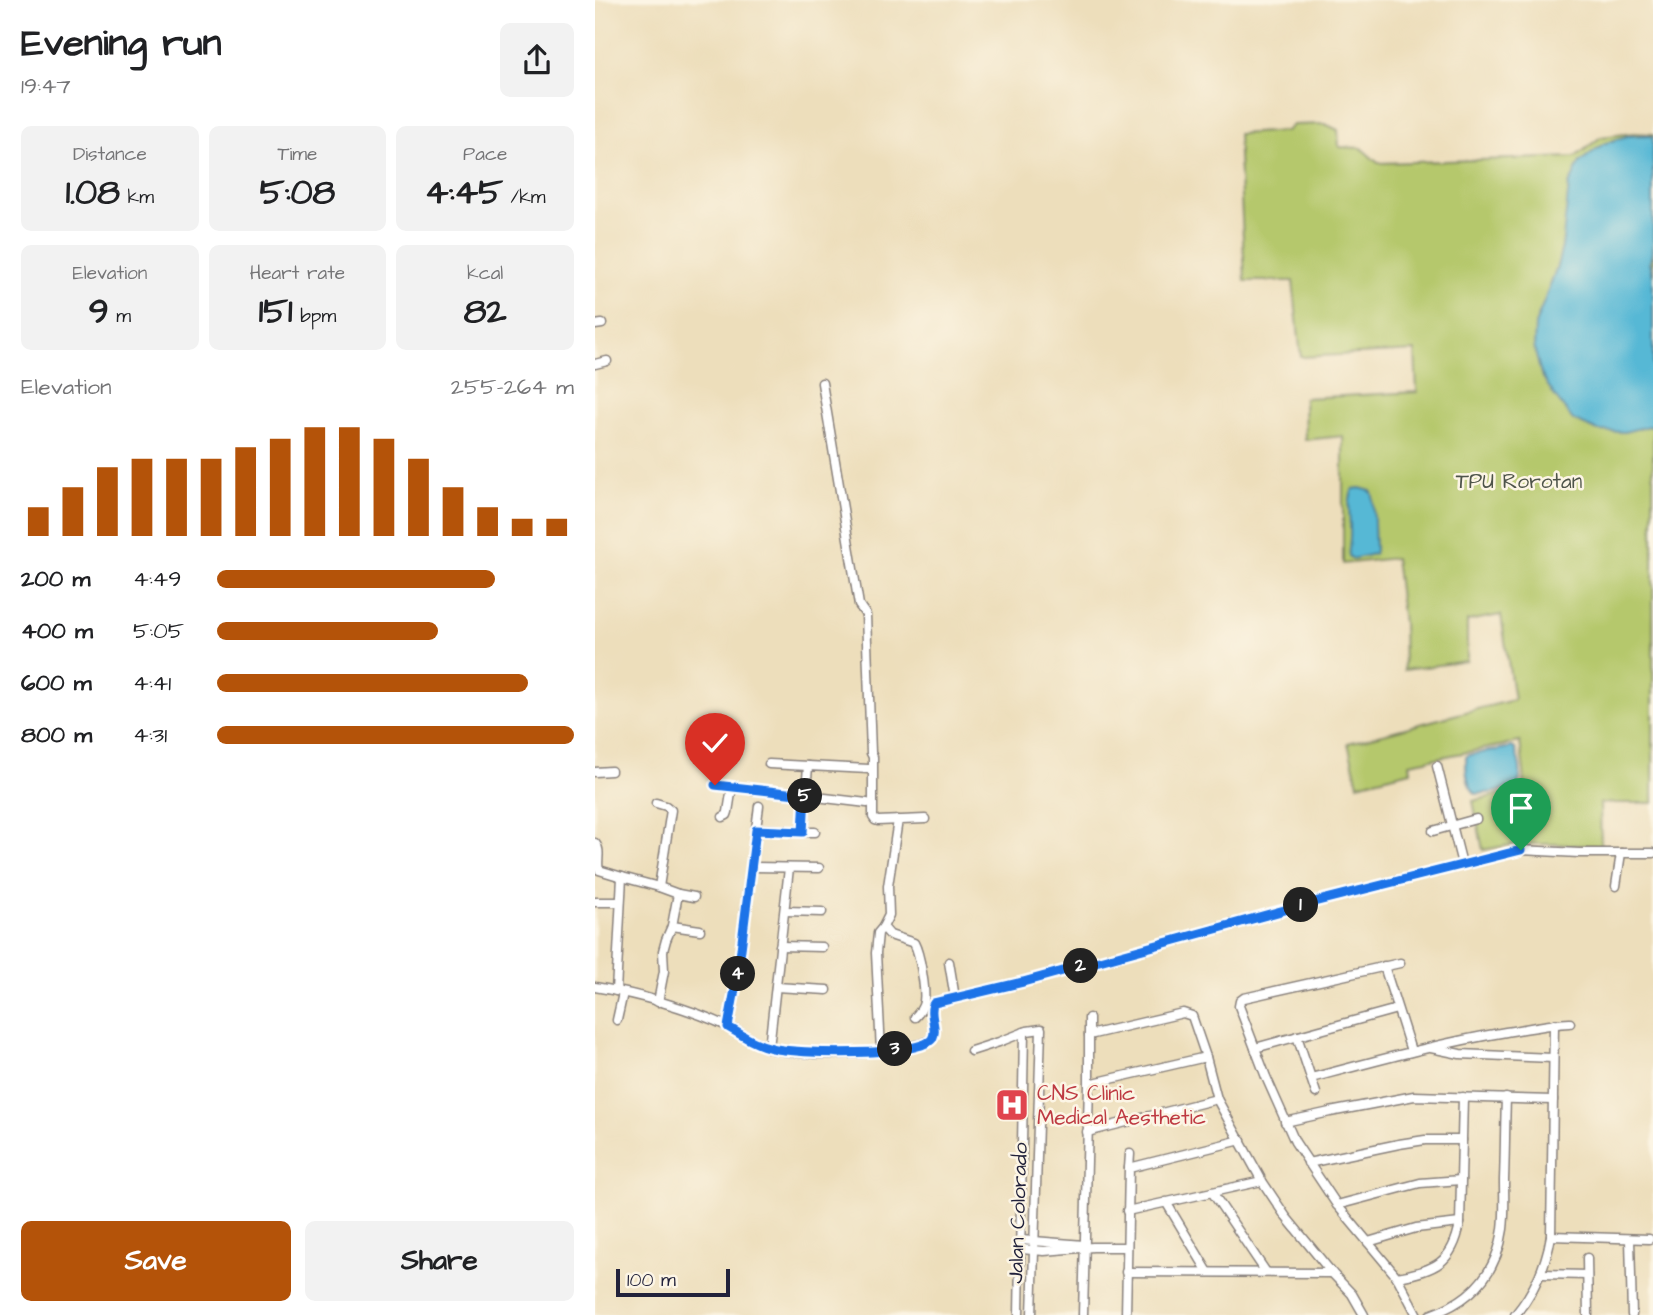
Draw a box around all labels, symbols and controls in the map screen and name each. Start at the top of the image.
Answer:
text: Evening run [21,18,222,70]
button: share [500,23,574,97]
text: 19:47 [21,70,71,102]
text: Distance [73,141,147,168]
text: Time [278,141,317,168]
text: Pace [463,141,507,168]
text: 1.08 [66,168,120,217]
text: 5:08 [260,168,335,217]
text: 4:45 [425,168,503,217]
text: km [120,184,154,211]
text: /km [503,184,546,211]
text: Elevation [72,260,147,287]
text: Heart rate [250,260,345,287]
text: kcal [467,260,503,287]
text: 9 [89,287,109,336]
text: 151 [259,287,293,336]
text: 82 [464,287,507,336]
text: m [109,303,131,330]
text: bpm [293,303,336,330]
text: Elevation [21,371,112,403]
text: 255–264 m [451,371,574,403]
park label: TPU Rorotan [1456,467,1582,496]
text: 200 m [21,563,90,595]
text: 4:49 [133,563,181,595]
text: 400 m [21,615,93,647]
text: 5:05 [133,615,184,647]
text: 600 m [21,667,92,699]
text: 4:41 [133,667,171,699]
pin [685,713,745,785]
text: 800 m [21,719,92,751]
text: 4:31 [133,719,167,751]
icon: check [696,724,734,762]
pin: 5 [787,778,823,814]
pin [1491,778,1551,850]
text: 5 [798,782,811,809]
icon: arrive [1502,789,1540,827]
pin: 1 [1283,888,1319,922]
text: 1 [1299,891,1302,918]
pin: 2 [1063,948,1099,984]
text: 2 [1075,952,1086,979]
pin: 4 [720,956,755,992]
text: 4 [731,960,744,987]
pin: 3 [877,1032,913,1066]
text: 3 [890,1035,899,1062]
place label: CNS Clinic Medical Aesthetic [1037,1079,1206,1132]
hospital icon: CNS Clinic Medical Aesthetic [993,1086,1031,1124]
street label: Jalan Colorado [1001,1142,1035,1284]
button: Save [21,1221,291,1301]
button: Share [305,1221,574,1301]
scale bar [616,1266,730,1298]
text: 100 m [627,1267,676,1294]

